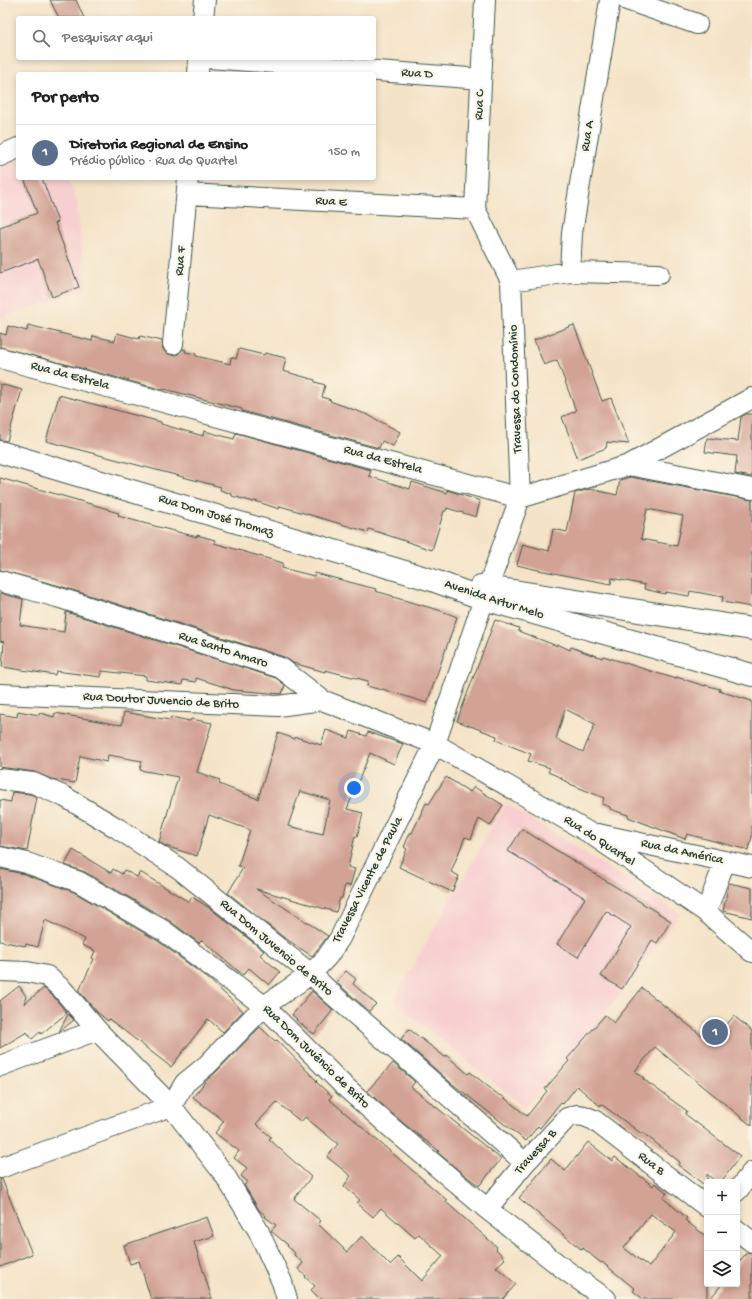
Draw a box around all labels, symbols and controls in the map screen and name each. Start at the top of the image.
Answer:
search box [16,16,376,60]
icon: search [30,27,52,49]
text: Pesquisar aqui [62,29,153,47]
street label: Rua D [401,65,434,83]
text: Por perto [32,88,99,108]
street label: Rua C [472,89,488,121]
street label: Rua A [578,118,598,152]
text: Diretoria Regional de Ensino [70,136,248,154]
text: 1 [42,145,48,160]
text: 150 m [328,145,360,160]
text: Prédio público · Rua do Quartel [70,154,237,169]
street label: Rua E [315,194,348,210]
street label: Rua F [172,244,190,277]
street label: Travessa do Condomínio [506,324,526,455]
street label: Rua da Estrela [29,358,112,394]
street label: Rua da Estrela [342,442,425,478]
street label: Rua Dom José Thomaz [156,491,277,541]
street label: Avenida Artur Melo [442,577,546,623]
street label: Rua Santo Amaro [176,628,270,672]
street label: Rua Doutor Juvencio de Brito [82,689,240,713]
your location [344,778,364,798]
street label: Rua do Quartel [560,812,638,870]
street label: Travessa Vicente de Paula [329,814,407,946]
street label: Rua da América [639,836,725,868]
street label: Rua Dom Juvencio de Brito [216,896,336,1000]
street label: Rua Dom Juvêncio de Brito [259,1002,373,1112]
pin: 1 [702,1017,728,1047]
street label: Travessa B [511,1126,560,1178]
street label: Rua B [635,1149,668,1179]
map controls [704,1179,740,1287]
button: + [704,1179,740,1215]
button: − [704,1215,740,1251]
button: layers [704,1251,740,1287]

